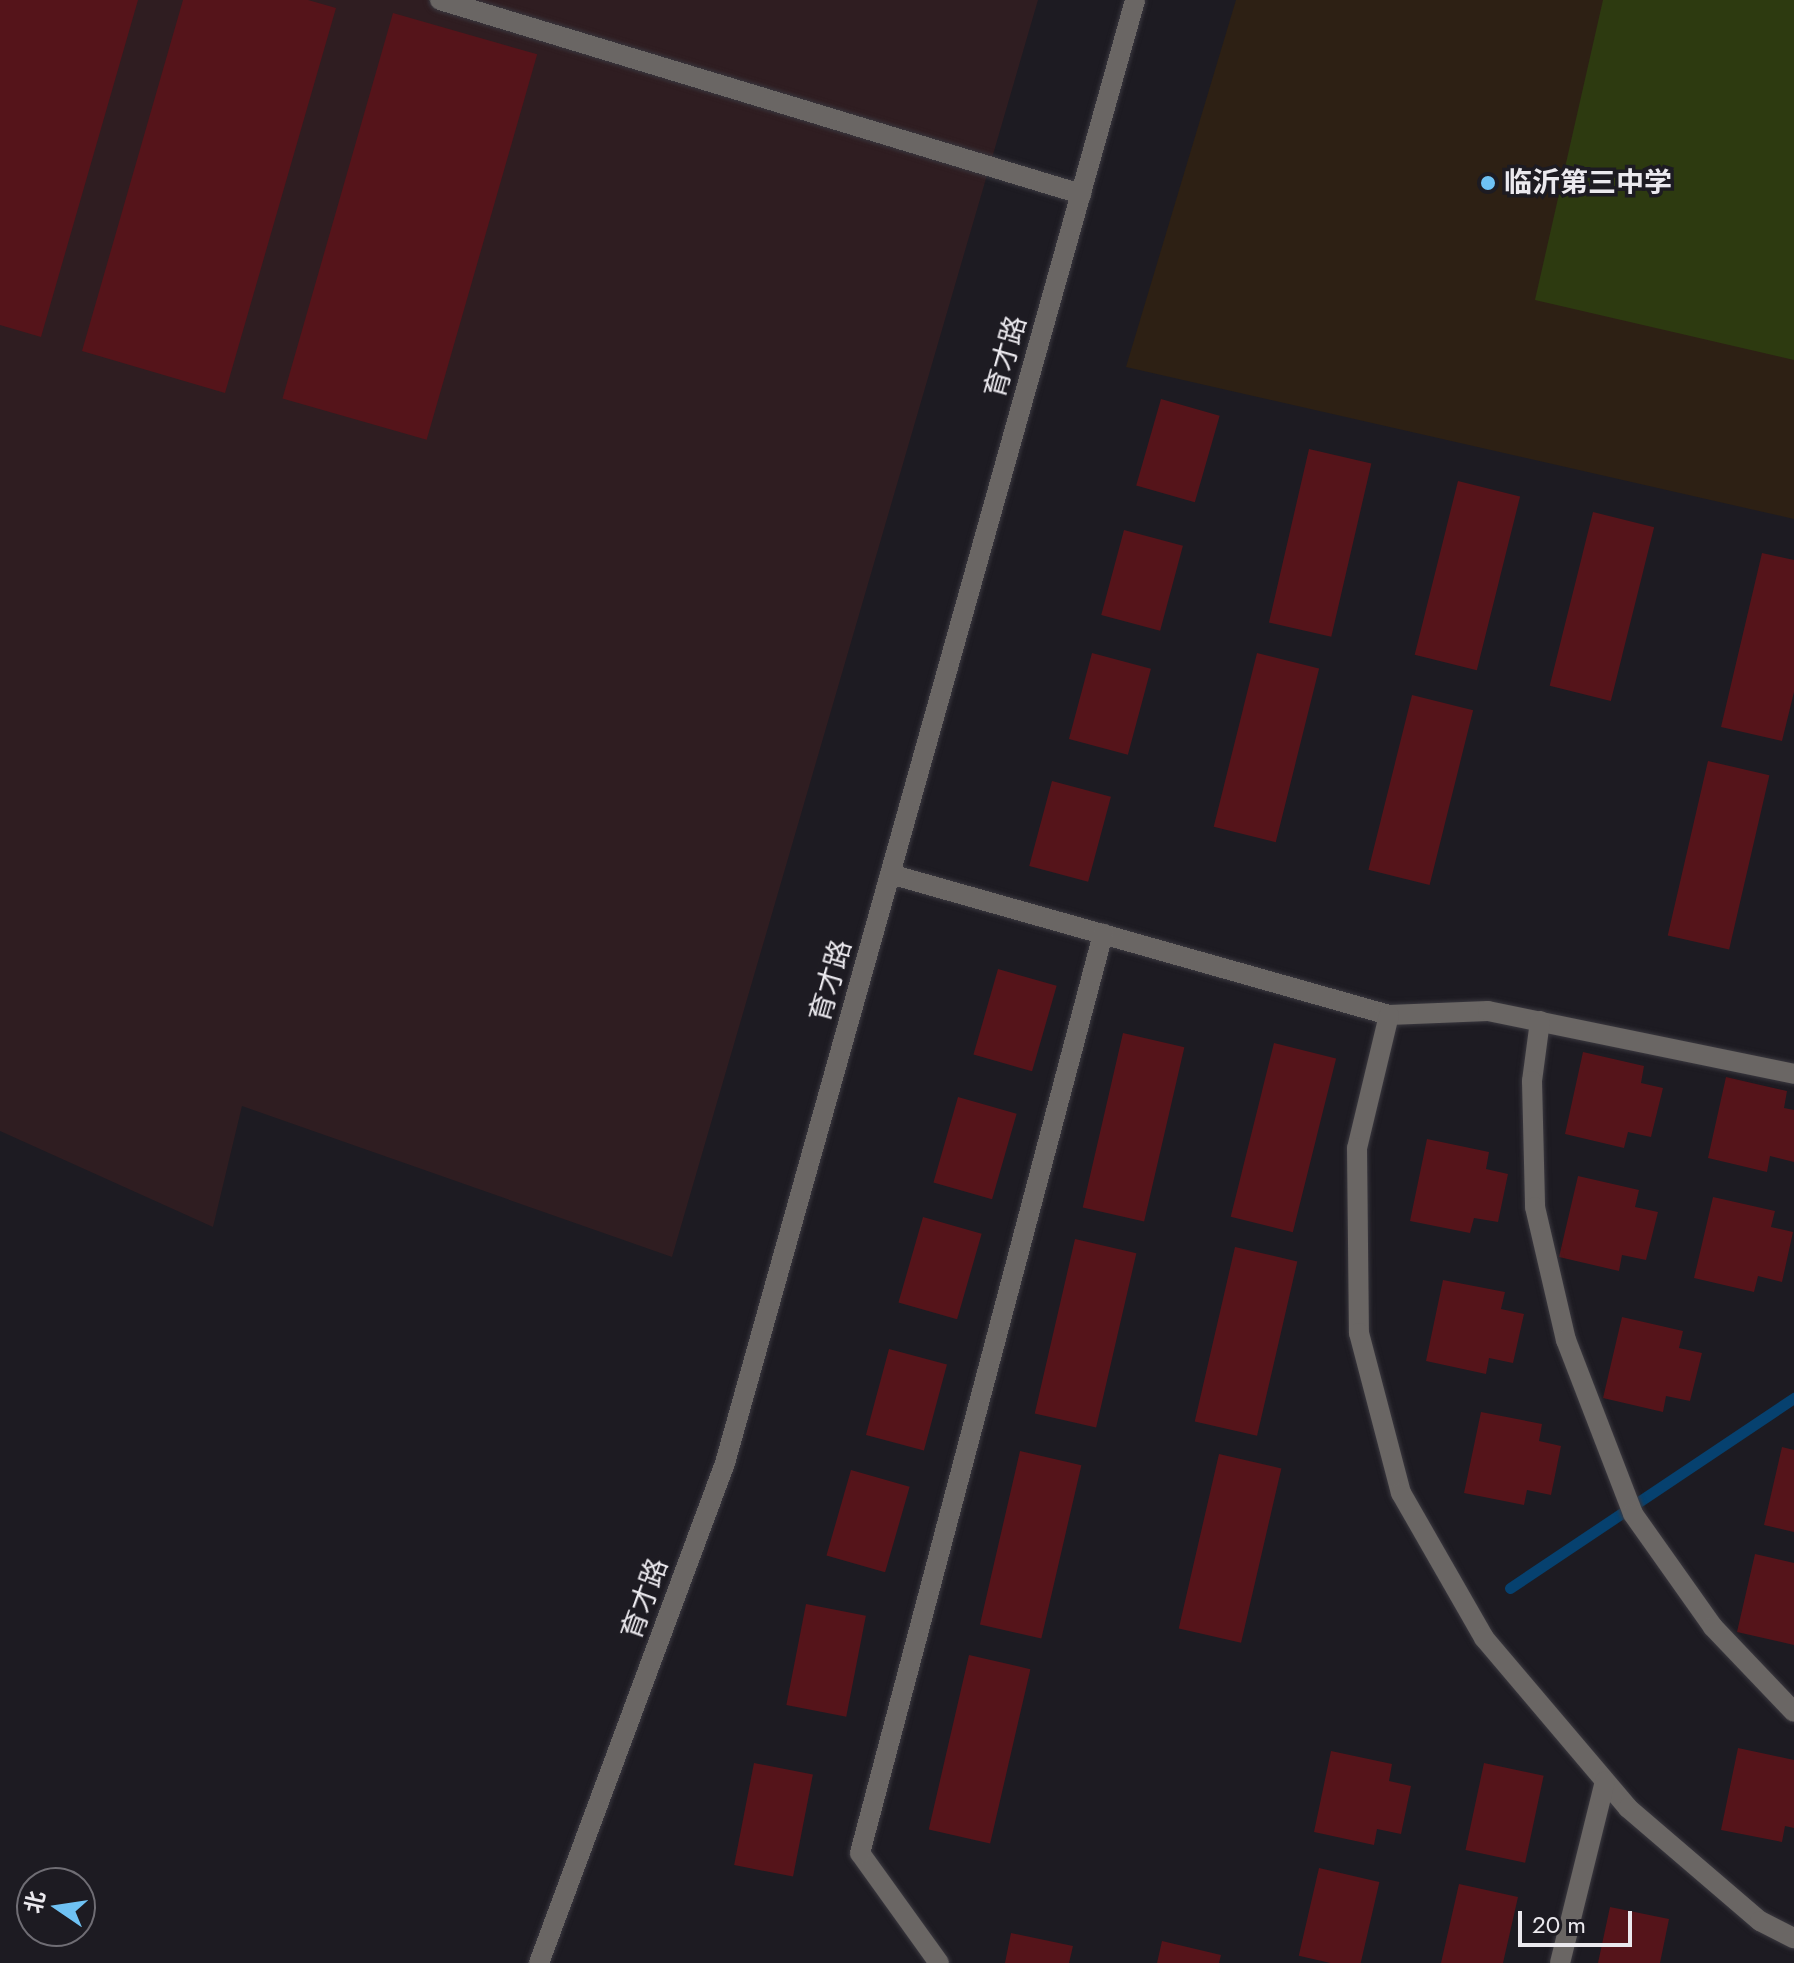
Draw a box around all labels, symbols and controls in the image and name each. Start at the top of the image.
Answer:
place label: 临沂第三中学 [1504,166,1672,200]
marker: 临沂第三中学 [1479,174,1497,192]
street label: 育才路 [978,312,1034,402]
street label: 育才路 [803,936,859,1026]
street label: 育才路 [615,1554,675,1644]
north arrow [16,1867,96,1947]
text: 北 [16,1888,53,1916]
scale bar [1522,1895,1636,1945]
text: 20 m [1532,1907,1586,1942]

